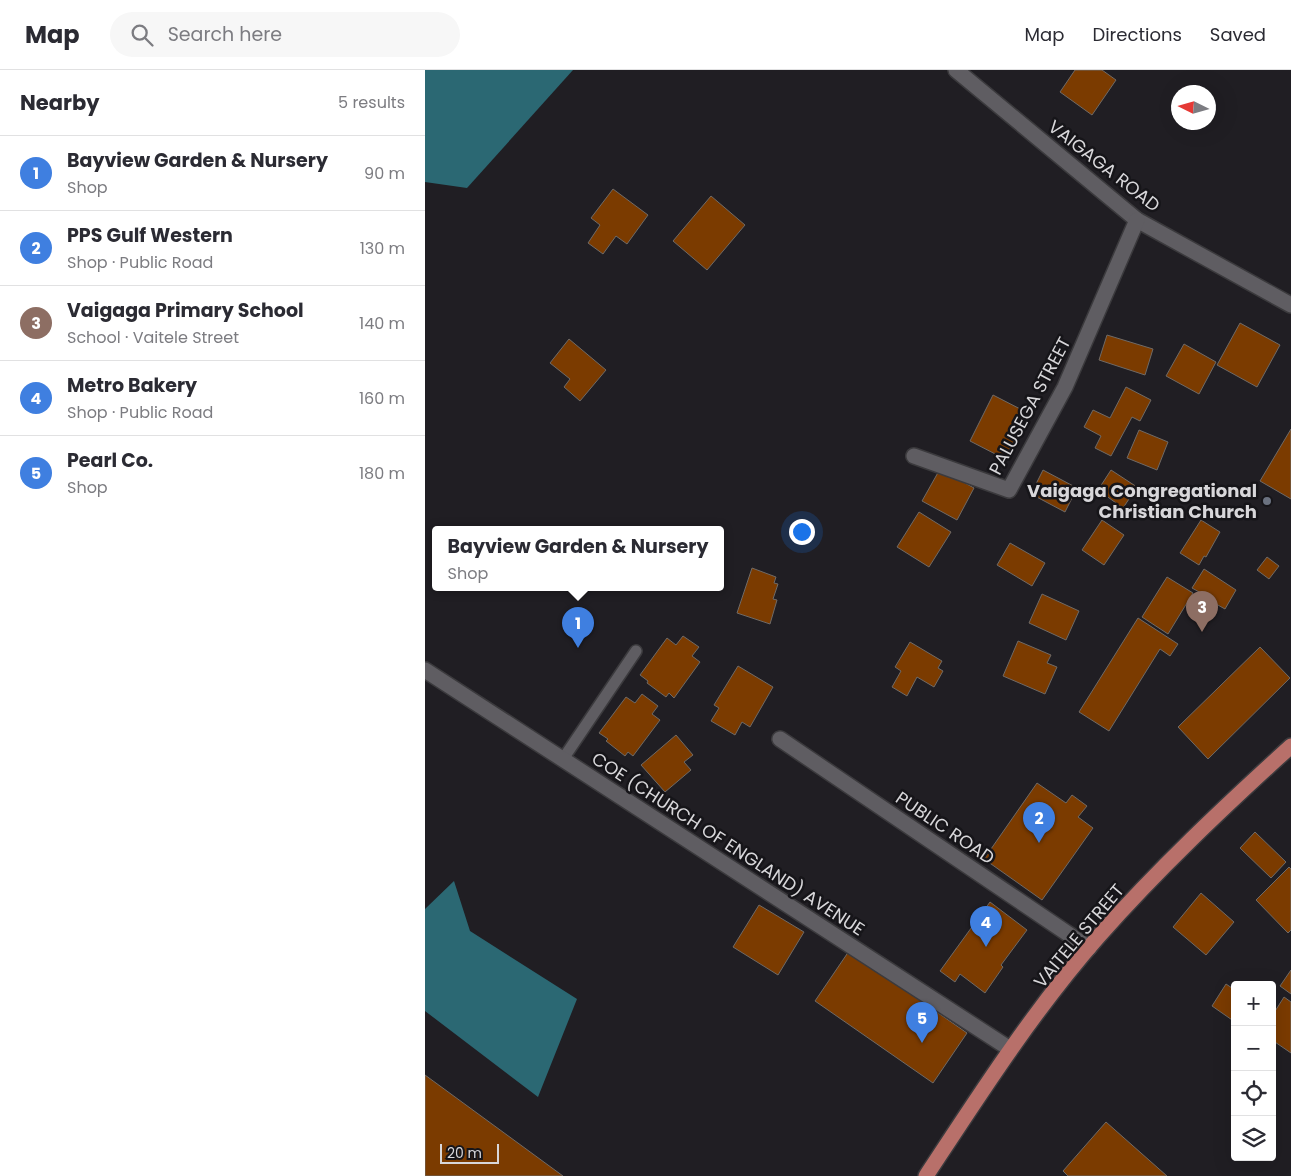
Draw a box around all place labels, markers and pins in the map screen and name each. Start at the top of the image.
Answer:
place label: Vaigaga Congregational Christian Church [1027,478,1257,524]
marker: Vaigaga Congregational Christian Church [1261,495,1273,507]
pin: 3 [1186,591,1218,632]
pin: 1 [562,607,594,648]
pin: 2 [1023,802,1055,843]
pin: 4 [970,906,1002,947]
pin: 5 [906,1002,938,1043]

